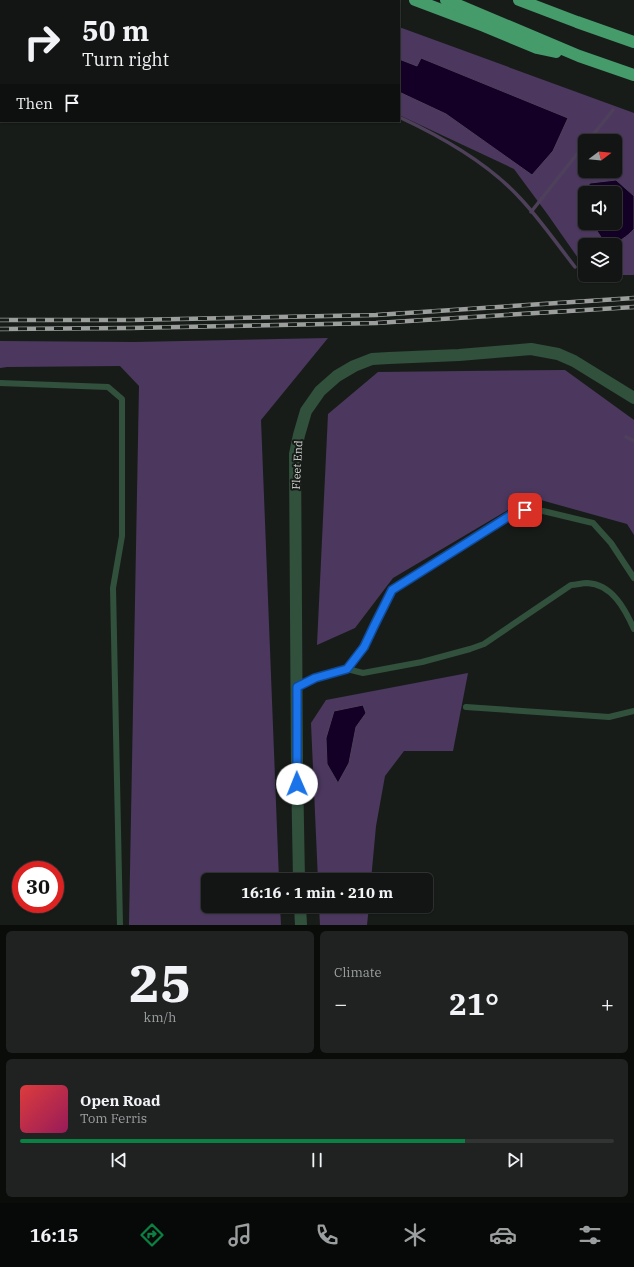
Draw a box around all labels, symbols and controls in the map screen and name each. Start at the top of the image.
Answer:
text: 50 m [82,12,149,49]
icon: right [16,16,68,68]
text: Turn right [82,48,169,71]
icon: arrive [61,92,83,114]
text: Then [16,94,53,113]
north arrow [578,134,622,178]
map controls [578,134,622,282]
button: sound [578,186,622,230]
button: layers [578,238,622,282]
street label: Fleet End [289,440,305,490]
pin [508,493,542,527]
icon: arrive [514,499,536,521]
position arrow [276,763,318,805]
speed limit sign: 30 [12,861,64,913]
text: 16:16 · 1 min · 210 m [241,883,393,902]
text: 25 [129,949,191,1016]
text: Climate [334,964,381,981]
text: 21° [449,984,499,1023]
text: − [334,989,347,1018]
text: + [601,989,614,1018]
text: km/h [144,1009,176,1026]
text: Open Road [80,1091,160,1110]
text: Tom Ferris [80,1110,147,1127]
icon: previous [108,1149,130,1171]
icon: pause [306,1149,328,1171]
icon: next [504,1149,526,1171]
icon: directions [138,1221,166,1249]
icon: music [226,1221,254,1249]
icon: phone [313,1221,341,1249]
icon: climate [401,1221,429,1249]
icon: car [489,1221,517,1249]
icon: filters [576,1221,604,1249]
text: 16:15 [30,1224,78,1247]

